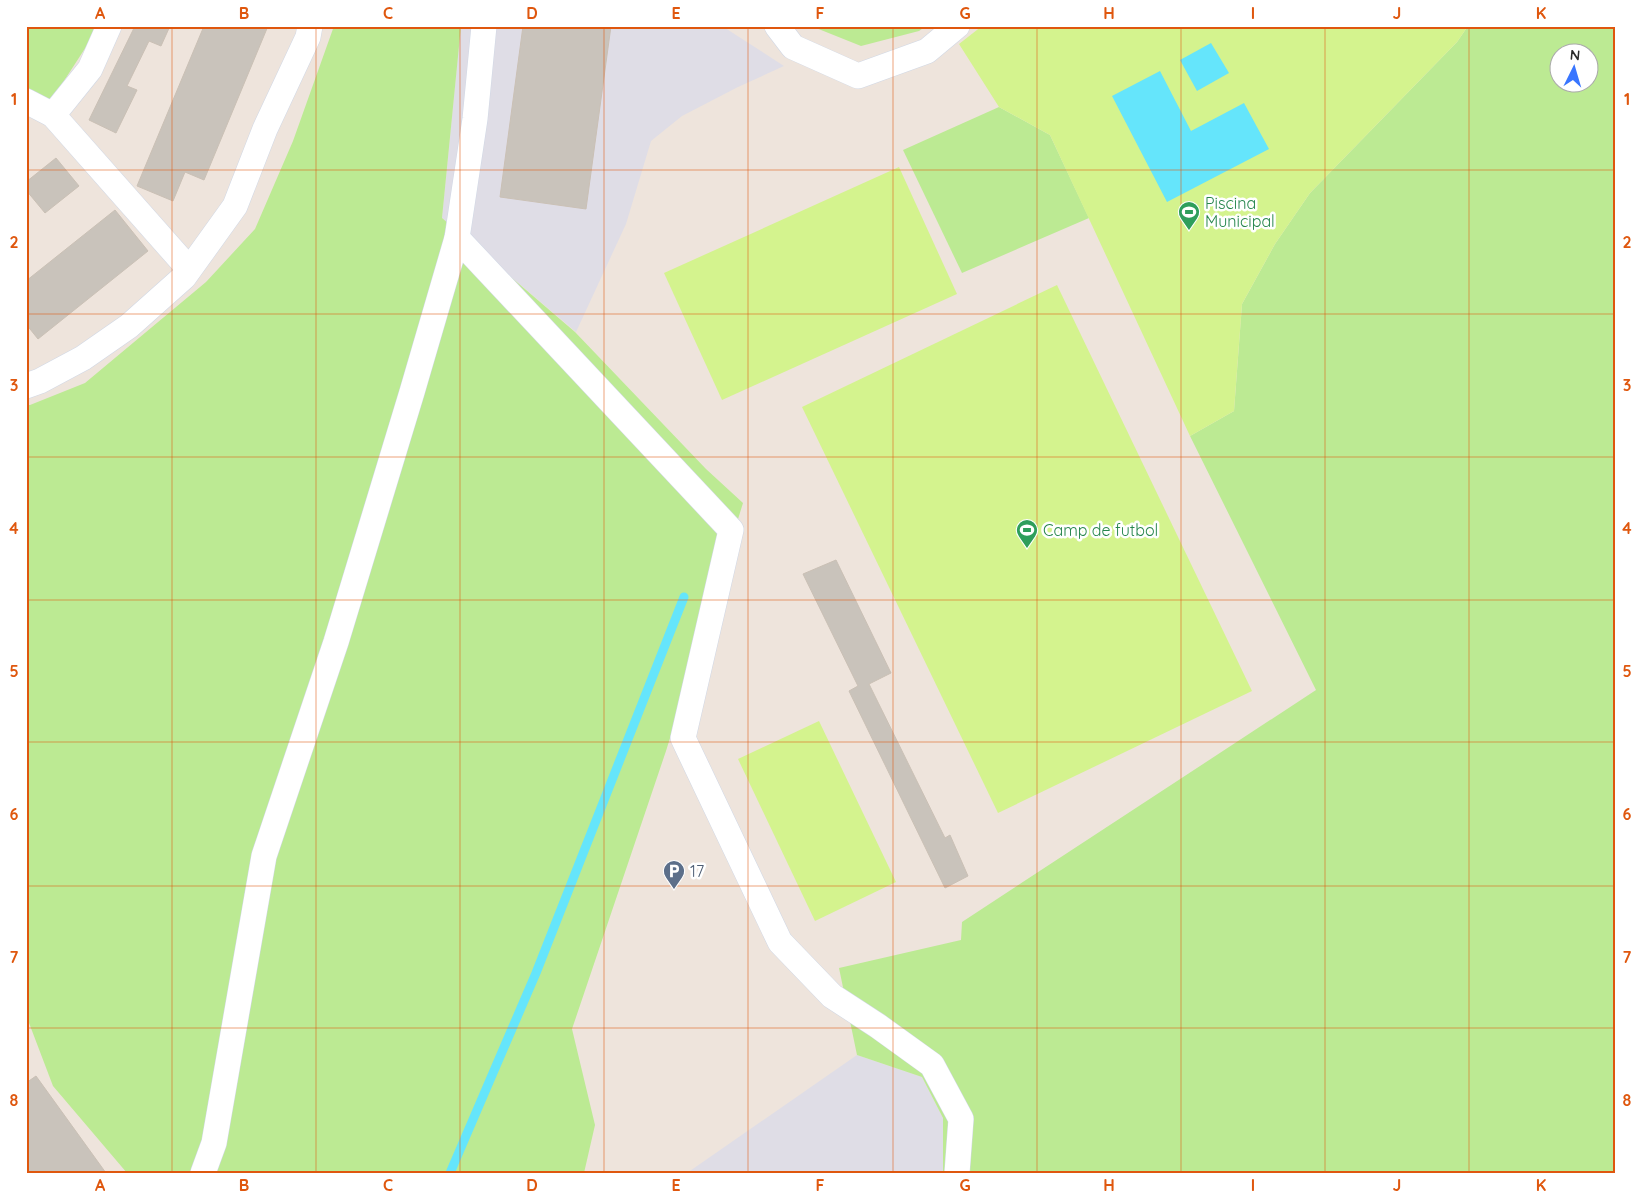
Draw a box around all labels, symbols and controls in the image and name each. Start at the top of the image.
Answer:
text: A [95,3,106,23]
text: B [239,3,249,23]
text: C [383,3,393,23]
text: D [526,3,538,23]
text: E [671,3,681,23]
text: F [816,3,825,23]
text: G [959,3,971,23]
text: H [1103,3,1115,23]
text: I [1251,3,1255,23]
text: J [1393,3,1401,23]
text: K [1536,3,1546,23]
north arrow [1548,42,1598,92]
text: N [1569,46,1581,64]
text: 1 [11,89,17,109]
text: 1 [1624,89,1630,109]
place label: Piscina Municipal [1205,193,1275,231]
sports icon: Piscina Municipal [1177,200,1201,231]
text: 2 [9,232,19,252]
text: 2 [1622,232,1632,252]
text: 3 [10,375,18,395]
text: 3 [1623,375,1631,395]
text: 4 [9,518,19,538]
sports icon: Camp de futbol [1015,518,1039,549]
text: 4 [1622,518,1632,538]
place label: Camp de futbol [1043,520,1158,540]
text: 5 [9,661,19,681]
text: 5 [1622,661,1632,681]
text: 6 [10,804,19,824]
text: 6 [1623,804,1632,824]
parking icon: 17 [662,859,686,890]
place label: 17 [690,861,704,881]
text: 7 [10,947,19,967]
text: 7 [1623,947,1632,967]
text: 8 [10,1090,19,1110]
text: 8 [1623,1090,1632,1110]
text: A [95,1175,106,1195]
text: B [239,1175,249,1195]
text: C [383,1175,393,1195]
text: D [526,1175,538,1195]
text: E [671,1175,681,1195]
text: F [816,1175,825,1195]
text: G [959,1175,971,1195]
text: H [1103,1175,1115,1195]
text: I [1251,1175,1255,1195]
text: J [1393,1175,1401,1195]
text: K [1536,1175,1546,1195]

